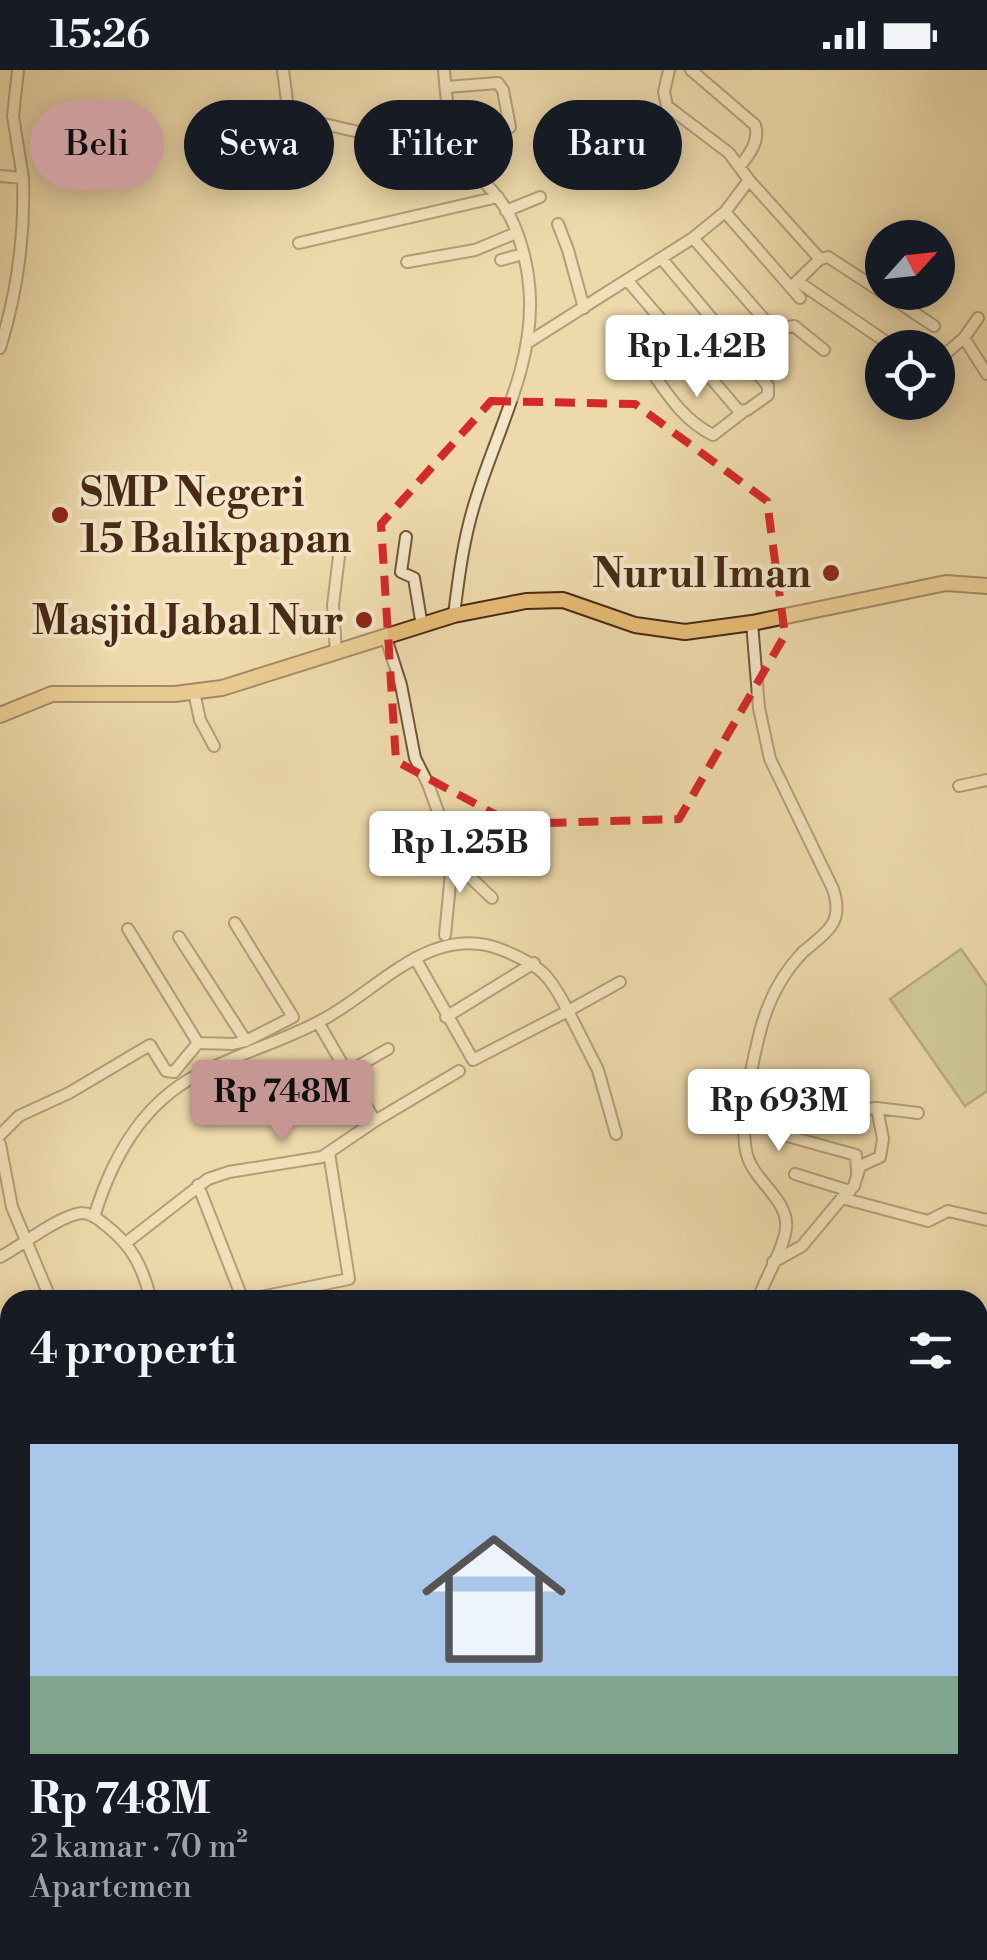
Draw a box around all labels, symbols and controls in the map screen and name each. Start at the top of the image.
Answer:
text: 15:26 [50,12,150,59]
chip: Beli [30,100,164,190]
chip: Sewa [184,100,334,190]
chip: Filter [354,100,513,190]
chip: Baru [533,100,682,190]
north arrow [865,220,955,310]
map controls [865,220,955,420]
pin: Rp 1.42B [594,315,800,400]
text: Rp 1.42B [628,327,766,367]
button: locate [865,330,955,420]
place label: SMP Negeri 15 Balikpapan [80,469,352,565]
marker: SMP Negeri 15 Balikpapan [49,504,71,526]
place label: Nurul Iman [592,550,811,600]
marker: Nurul Iman [820,562,842,584]
place label: Masjid Jabal Nur [32,597,344,647]
marker: Masjid Jabal Nur [353,609,375,631]
pin: Rp 1.25B [357,811,563,896]
text: Rp 1.25B [391,823,529,863]
pin: Rp 748M [190,1060,374,1145]
pin: Rp 693M [687,1069,871,1154]
text: Rp 748M [213,1072,351,1112]
text: Rp 693M [710,1081,848,1121]
icon: filters [903,1323,958,1378]
text: 4 properti [30,1324,237,1377]
icon: home [404,1509,584,1689]
text: Rp 748M [30,1774,210,1827]
text: 2 kamar · 70 m² [30,1827,248,1867]
text: Apartemen [30,1867,192,1907]

